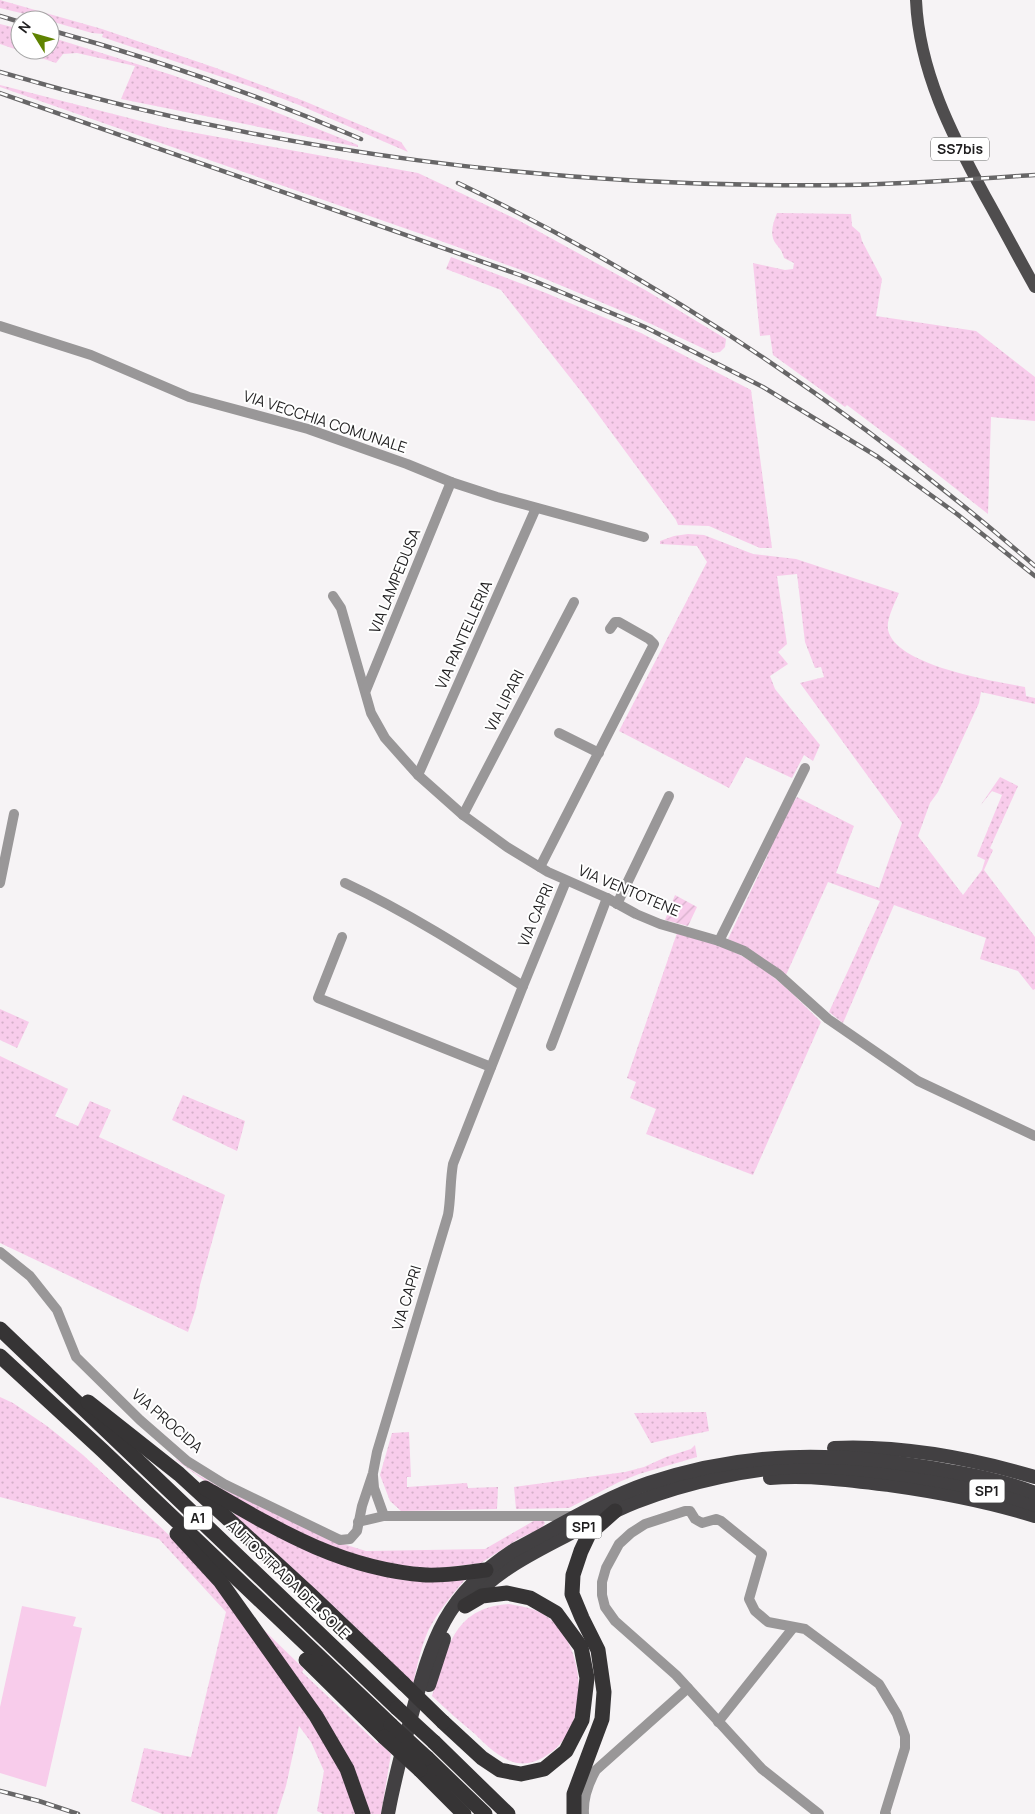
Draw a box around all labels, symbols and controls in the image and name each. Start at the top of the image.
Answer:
north arrow [10,10,60,60]
text: N [14,17,35,37]
road number: SS7bis [931,138,989,160]
street label: VIA VECCHIA COMUNALE [241,385,410,458]
street label: VIA LAMPEDUSA [364,525,425,636]
street label: VIA PANTELLERIA [430,577,497,692]
street label: VIA LIPARI [480,666,529,735]
street label: VIA VENTOTENE [575,860,683,921]
street label: VIA CAPRI [513,880,558,950]
street label: VIA CAPRI [387,1263,426,1333]
street label: VIA PROCIDA [127,1384,208,1458]
road number: SP1 [970,1480,1004,1502]
road number: A1 [184,1506,212,1530]
street label: AUTOSTRADA DEL SOLE [222,1515,355,1644]
road number: SP1 [566,1515,602,1538]

